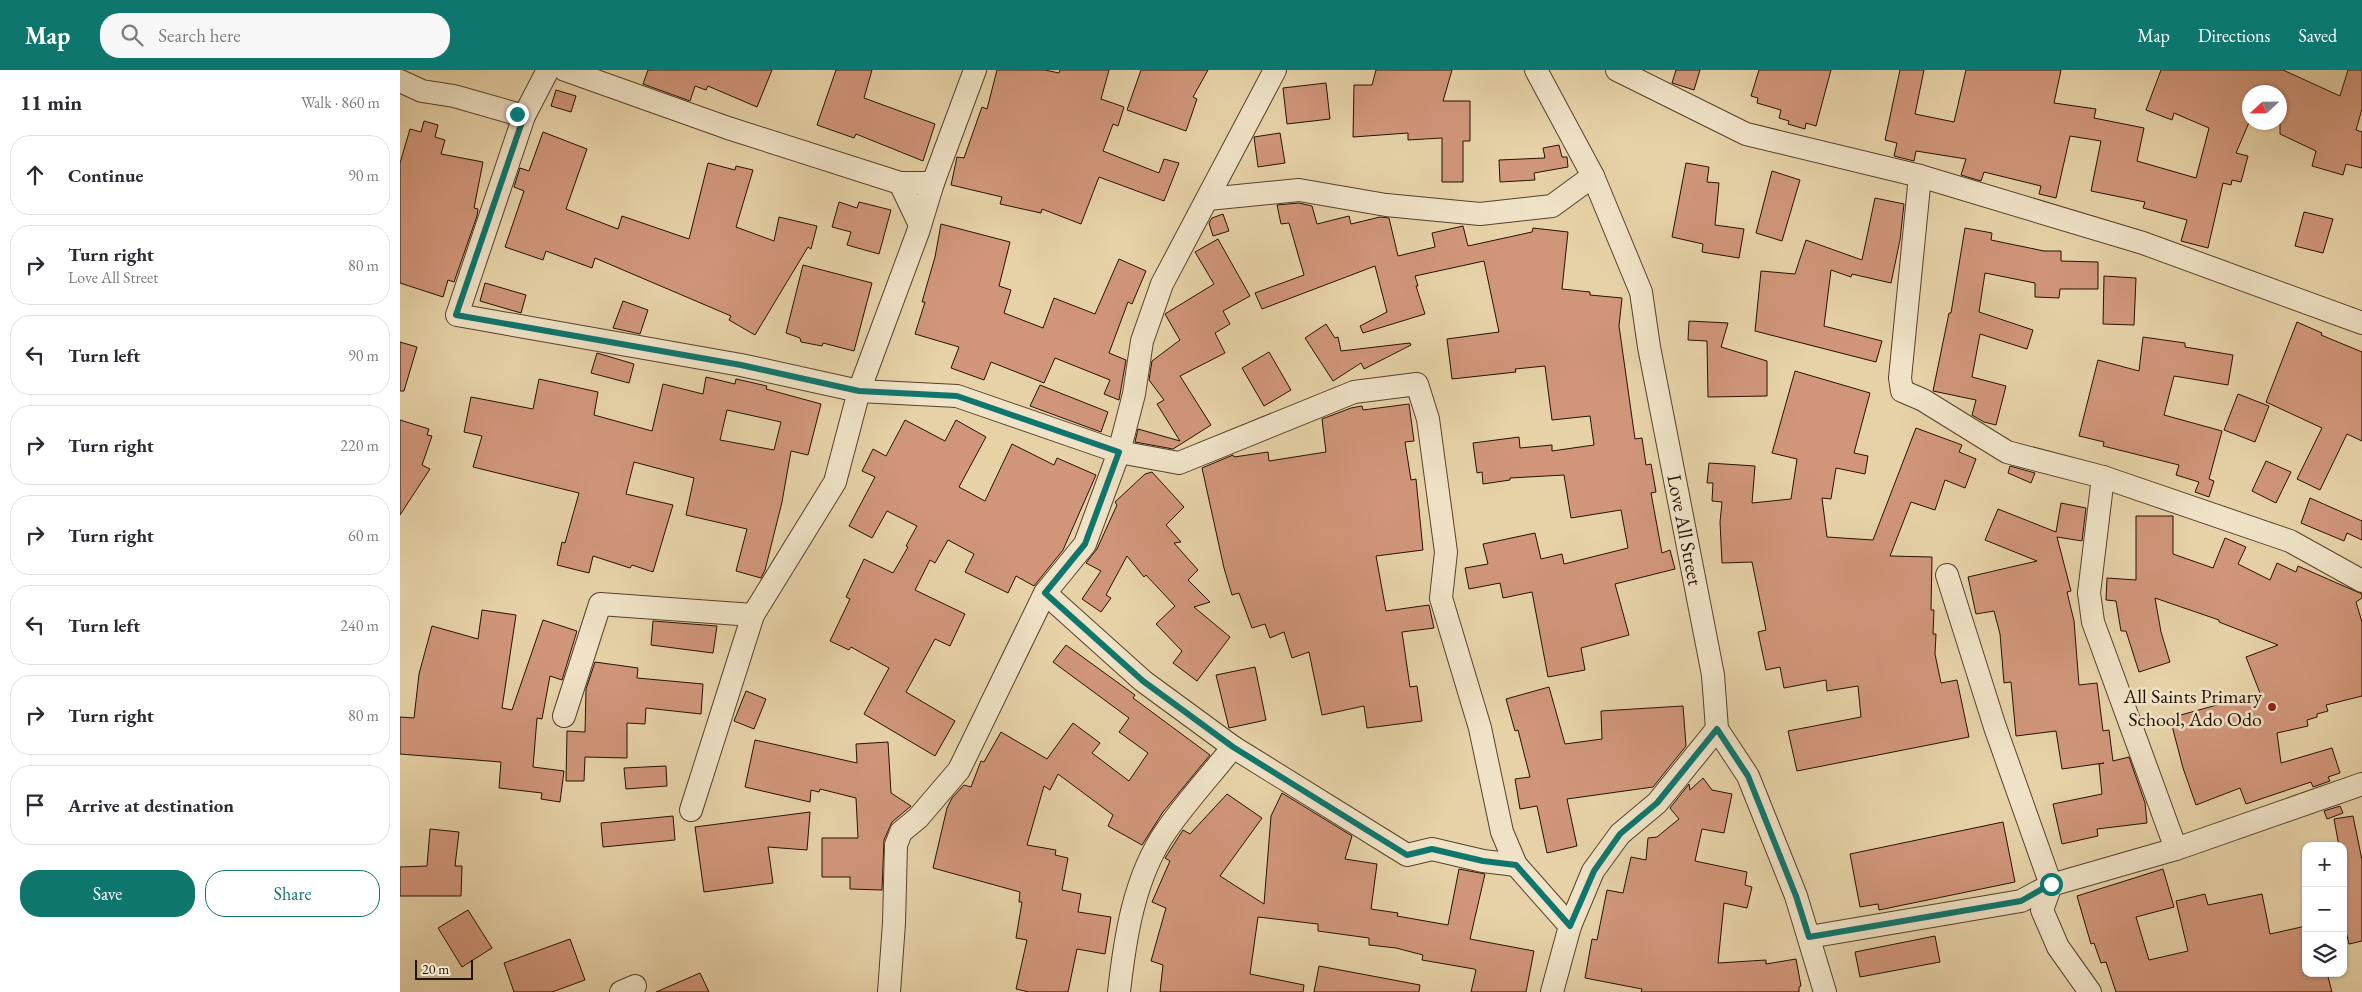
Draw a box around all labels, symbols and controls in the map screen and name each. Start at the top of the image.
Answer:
search box [100,13,450,58]
text: Map [25,20,70,51]
icon: search [118,21,146,49]
text: Search here [158,23,241,48]
text: Map [2138,24,2170,47]
text: Directions [2198,24,2270,47]
text: Saved [2298,24,2337,47]
north arrow [2242,85,2287,130]
text: 11 min [20,89,82,116]
text: Walk · 860 m [301,92,380,113]
route end [506,103,529,126]
icon: ahead [21,161,49,189]
text: Continue [68,163,143,188]
text: 90 m [348,165,379,186]
text: Turn right [68,242,154,267]
icon: right [21,251,49,279]
text: 80 m [348,255,379,276]
text: Love All Street [68,267,158,288]
icon: left [21,341,49,369]
text: Turn left [68,343,140,368]
text: 90 m [348,345,379,366]
icon: right [21,431,49,459]
text: Turn right [68,433,154,458]
text: 220 m [340,435,379,456]
street label: Love All Street [1661,472,1709,589]
icon: right [21,521,49,549]
text: Turn right [68,523,154,548]
text: 60 m [348,525,379,546]
icon: left [21,611,49,639]
text: Turn left [68,613,140,638]
text: 240 m [340,615,379,636]
place label: All Saints Primary School, Ado Odo [2122,683,2262,732]
icon: right [21,701,49,729]
marker: All Saints Primary School, Ado Odo [2266,701,2278,713]
text: Turn right [68,703,154,728]
text: 80 m [348,705,379,726]
icon: arrive [21,791,49,819]
text: Arrive at destination [68,793,234,818]
map controls [2302,842,2347,977]
button: + [2302,842,2347,887]
button: Save [20,870,195,917]
button: Share [205,870,380,917]
route start [2040,873,2063,896]
button: − [2302,887,2347,932]
button: layers [2302,932,2347,977]
scale bar [415,957,472,980]
text: 20 m [422,960,449,978]

